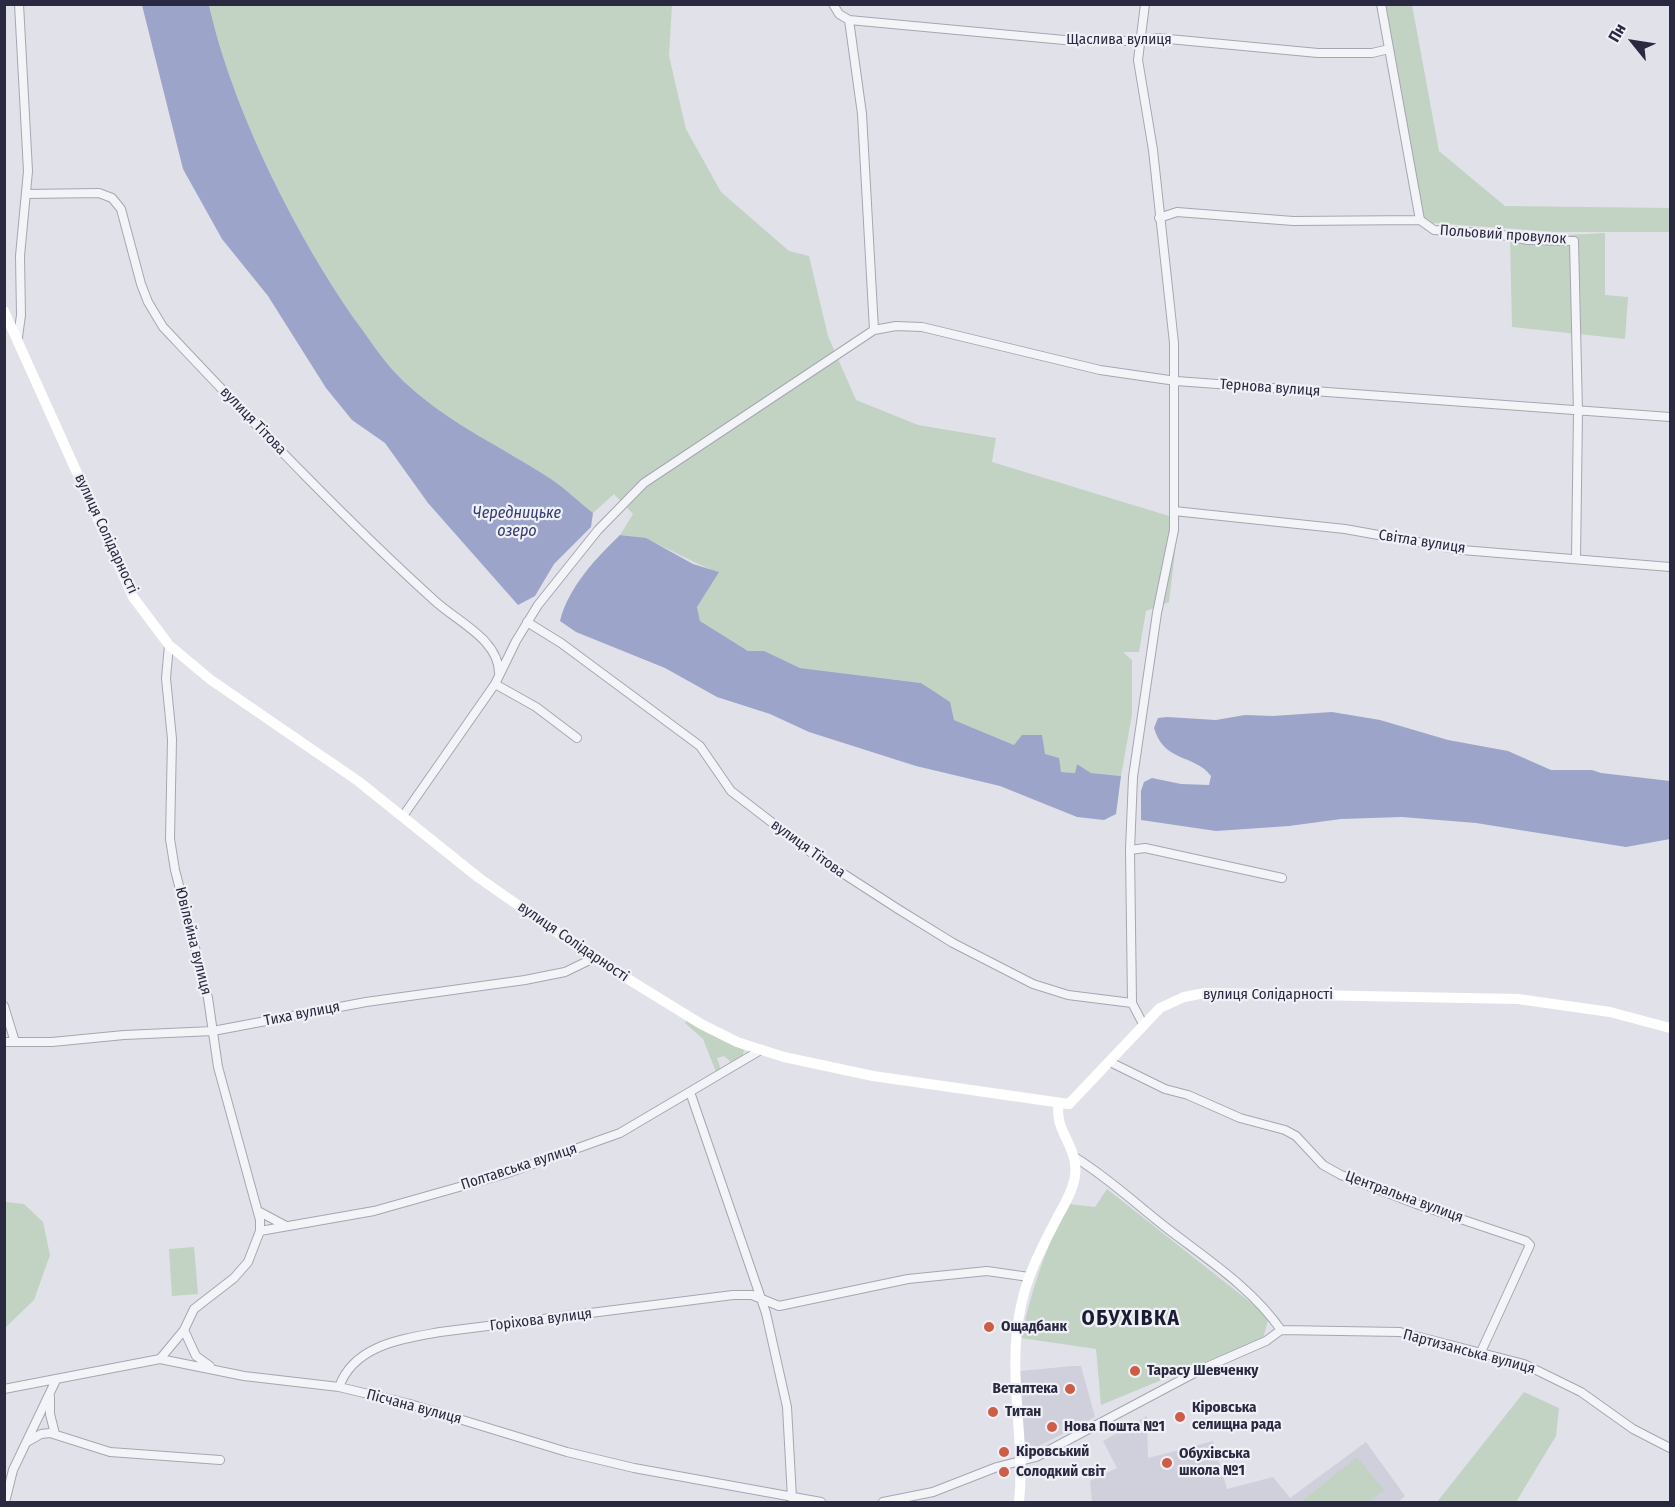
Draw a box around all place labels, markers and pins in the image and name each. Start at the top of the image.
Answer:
place label: Ощадбанк [1001,1318,1067,1336]
marker: Ощадбанк [982,1320,996,1334]
place label: Тарасу Шевченку [1147,1362,1258,1380]
marker: Тарасу Шевченку [1128,1364,1142,1378]
place label: Ветаптека [993,1380,1058,1398]
marker: Ветаптека [1063,1382,1077,1396]
place label: Кіровська селищна рада [1192,1399,1281,1434]
place label: Титан [1005,1403,1041,1421]
marker: Титан [986,1405,1000,1419]
marker: Кіровська селищна рада [1173,1410,1187,1424]
place label: Нова Пошта №1 [1064,1418,1165,1436]
marker: Нова Пошта №1 [1045,1420,1059,1434]
place label: Кіровський [1016,1443,1089,1461]
marker: Кіровський [997,1445,1011,1459]
place label: Обухівська школа №1 [1179,1445,1250,1480]
marker: Обухівська школа №1 [1160,1456,1174,1470]
place label: Солодкий світ [1016,1463,1106,1481]
marker: Солодкий світ [997,1465,1011,1479]

